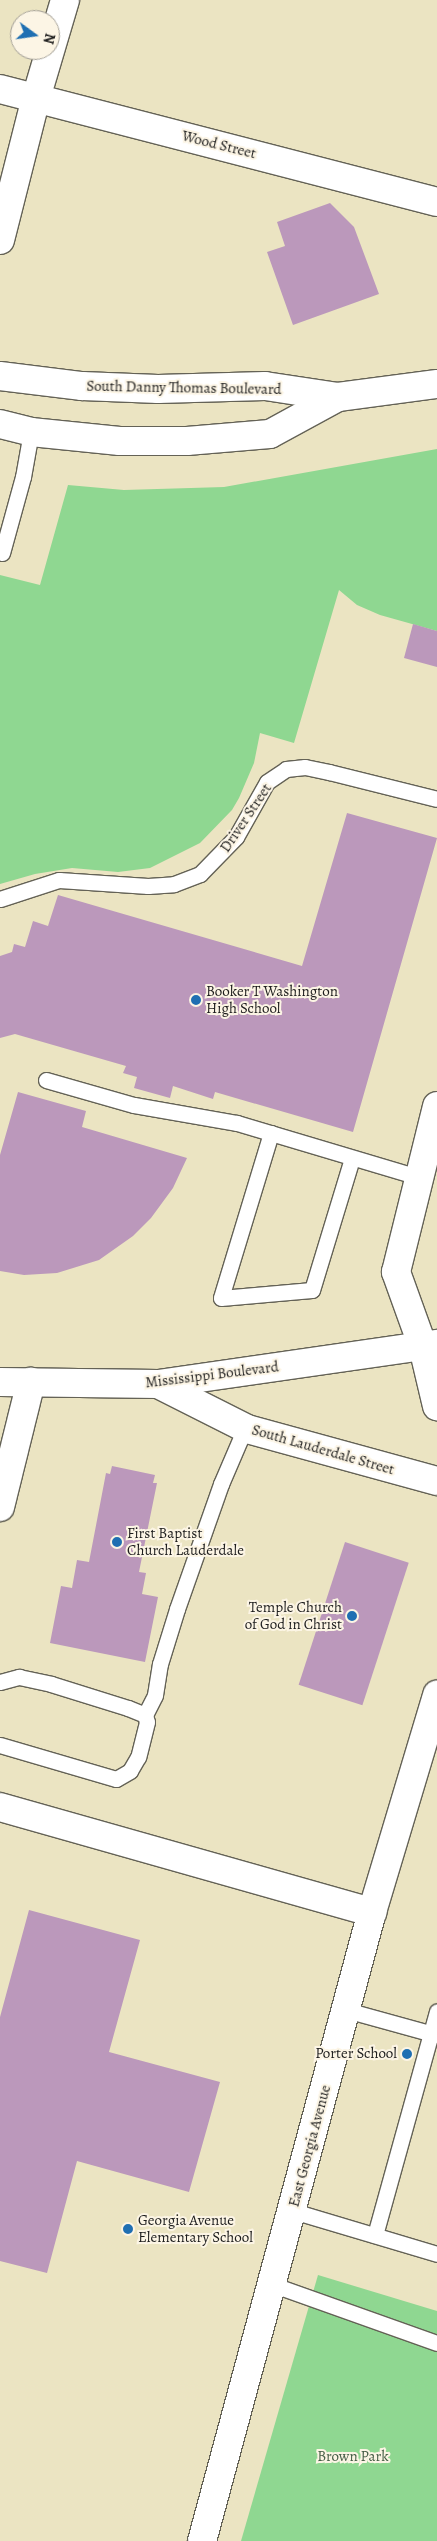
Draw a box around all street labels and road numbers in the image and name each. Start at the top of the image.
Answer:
street label: Wood Street [180,127,258,163]
street label: South Danny Thomas Boulevard [86,377,282,399]
street label: Driver Street [216,780,276,856]
street label: Mississippi Boulevard [144,1358,280,1392]
street label: South Lauderdale Street [250,1421,396,1479]
street label: East Georgia Avenue [285,2083,335,2209]

